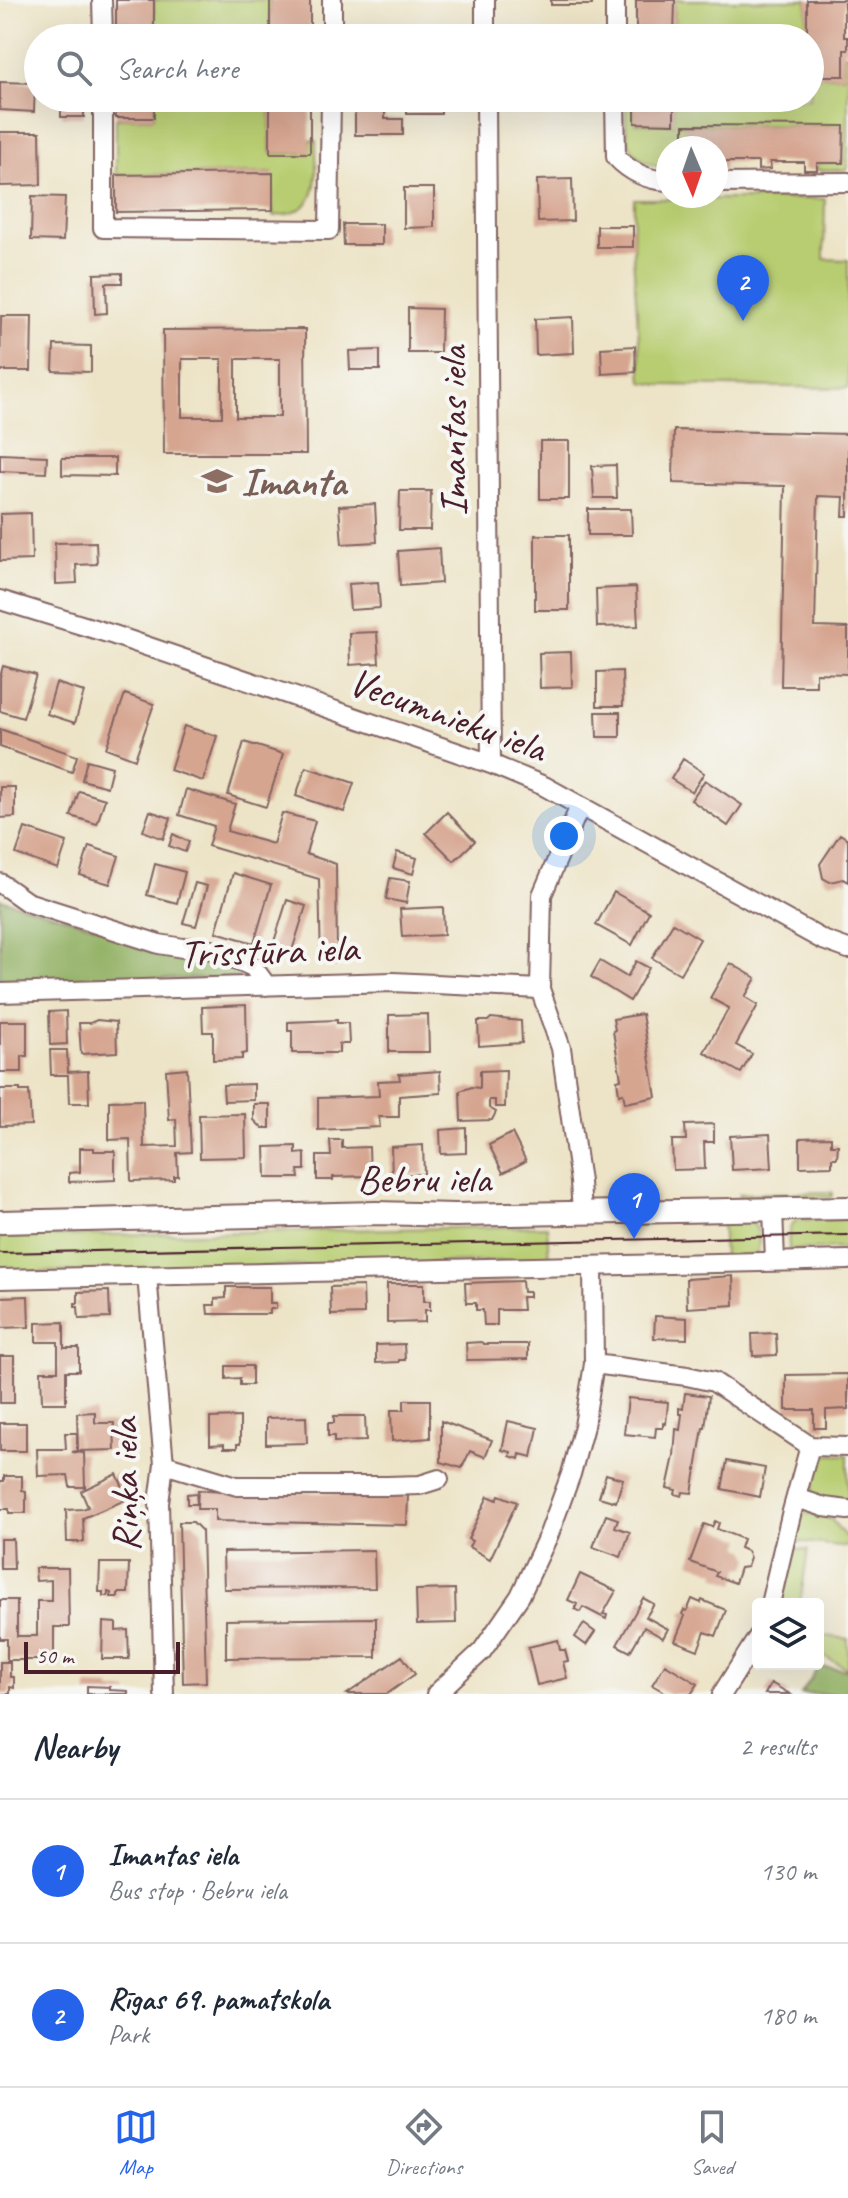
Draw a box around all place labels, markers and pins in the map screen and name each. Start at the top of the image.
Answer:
pin: 2 [717,255,769,321]
place label: Imanta [241,457,349,507]
school or university icon: Imanta [200,464,234,498]
pin: 1 [608,1173,660,1239]

